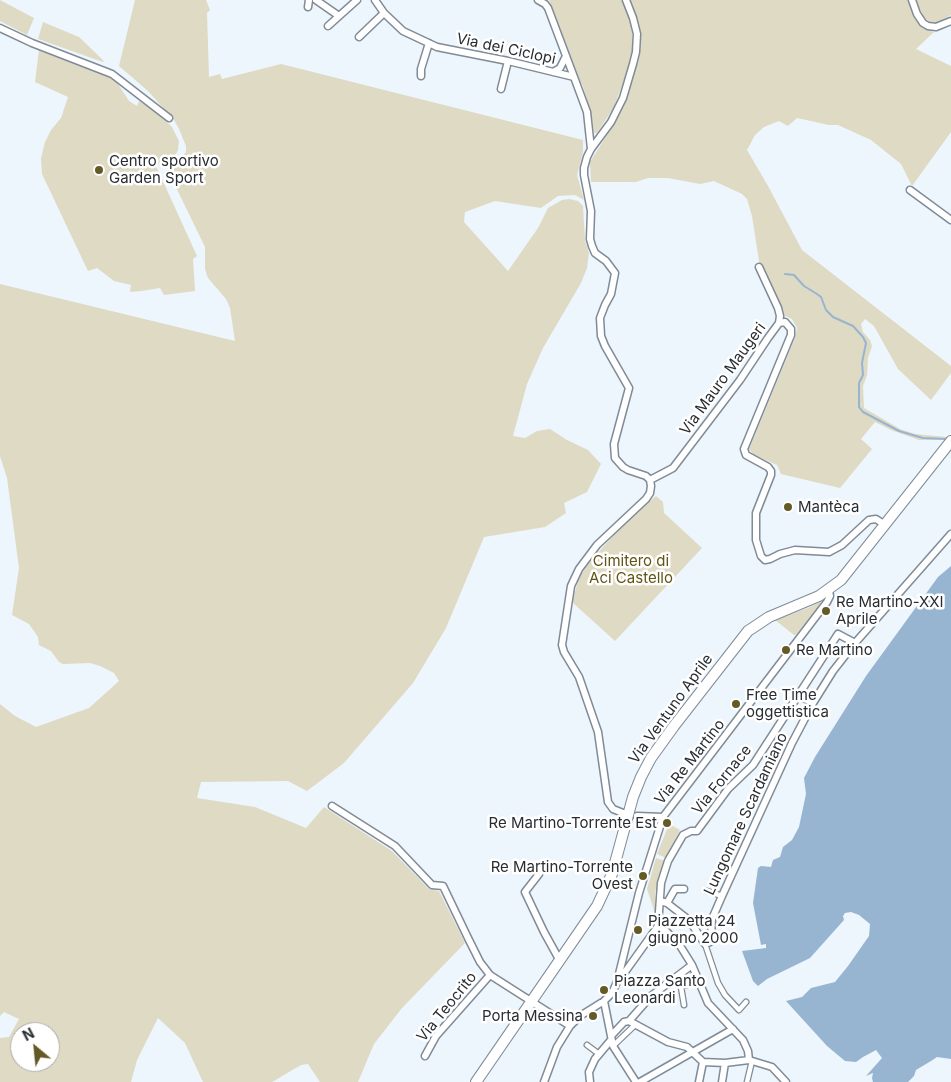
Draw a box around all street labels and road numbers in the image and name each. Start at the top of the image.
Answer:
street label: Via dei Ciclopi [455,30,557,68]
street label: Via Mauro Maugeri [676,319,770,439]
street label: Via Ventuno Aprile [625,651,717,767]
street label: Via Re Martino [651,716,729,808]
street label: Lungomare Scardamiano [700,730,792,898]
street label: Via Fornace [688,742,756,818]
street label: Via Teocrito [413,968,481,1046]

